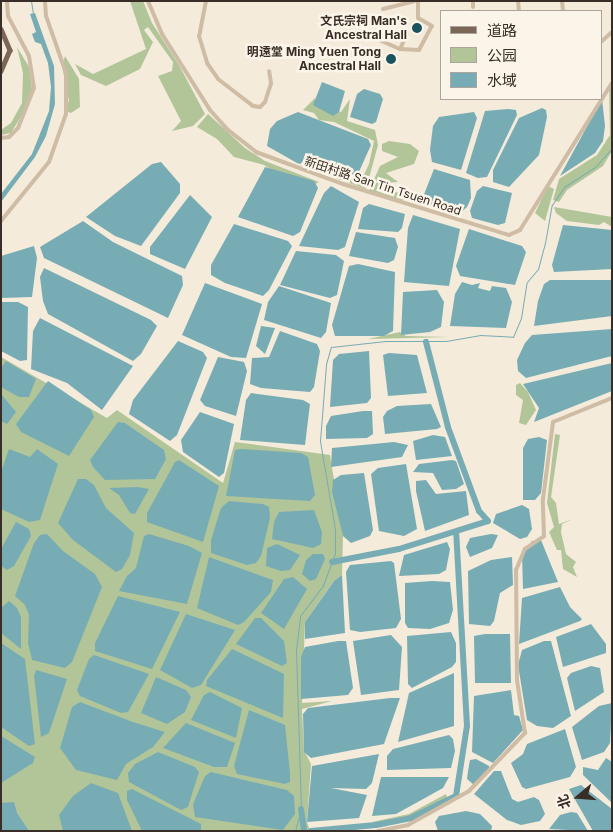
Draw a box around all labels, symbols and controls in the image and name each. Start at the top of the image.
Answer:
legend [440,10,603,100]
place label: 文氏宗祠 Man's Ancestral Hall [320,14,407,42]
text: 道路 [487,21,517,40]
marker: 文氏宗祠 Man's Ancestral Hall [411,22,423,34]
place label: 明遠堂 Ming Yuen Tong Ancestral Hall [247,45,381,73]
text: 公园 [487,46,517,65]
marker: 明遠堂 Ming Yuen Tong Ancestral Hall [385,53,397,65]
text: 水域 [487,71,517,90]
street label: 新田村路 San Tin Tsuen Road [303,154,463,218]
north arrow [553,772,603,822]
text: 北 [553,793,574,811]

